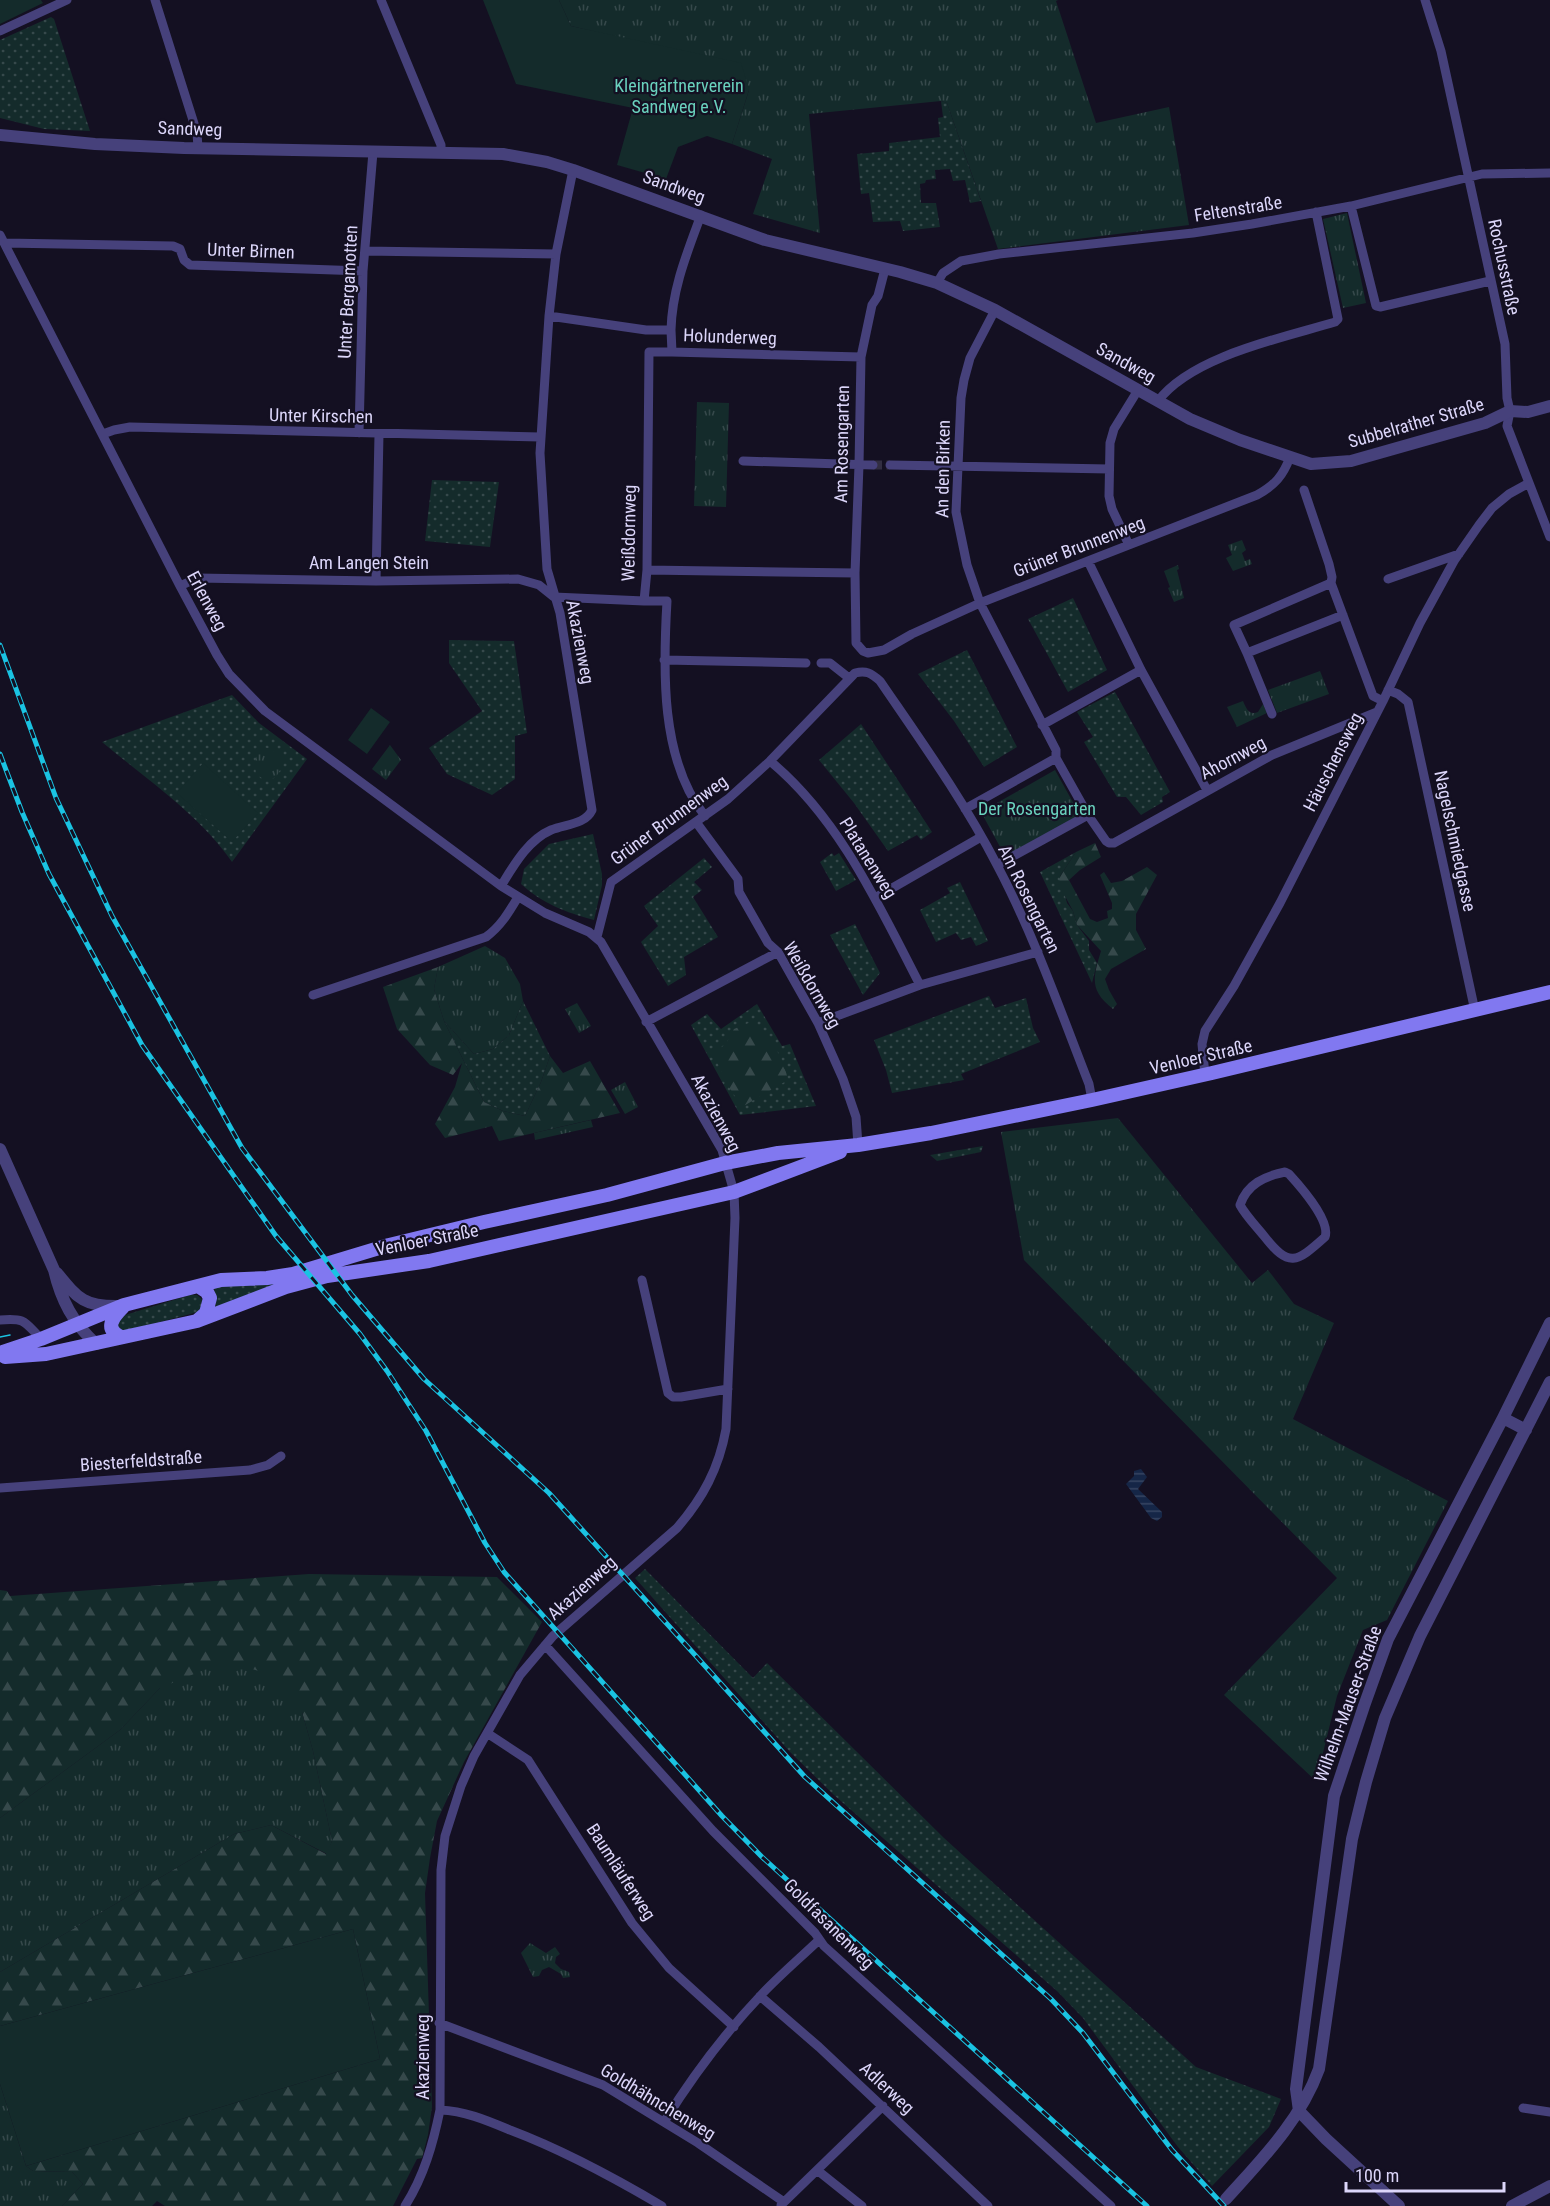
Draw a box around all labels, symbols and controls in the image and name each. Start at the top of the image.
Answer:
park label: Kleingärtnerverein Sandweg e.V. [614,75,744,117]
street label: Sandweg [157,117,223,140]
street label: Sandweg [640,166,708,207]
street label: Feltenstraße [1192,191,1283,226]
street label: Rochusstraße [1484,217,1525,317]
street label: Unter Bergamotten [334,225,361,359]
street label: Unter Birnen [207,238,295,263]
street label: Holunderweg [683,324,777,349]
street label: Sandweg [1093,338,1160,387]
street label: Am Rosengarten [830,385,853,503]
street label: Subbelrather Straße [1345,393,1486,452]
street label: Unter Kirschen [269,404,373,427]
street label: An den Birken [931,420,954,518]
street label: Weißdornweg [617,485,640,581]
street label: Grüner Brunnenweg [1010,512,1148,581]
street label: Am Langen Stein [309,552,429,573]
street label: Erlenweg [183,567,232,634]
street label: Akazienweg [562,598,599,686]
street label: Häuschensweg [1299,709,1366,815]
street label: Ahornweg [1196,732,1269,784]
street label: Nagelschmiedgasse [1430,768,1481,913]
street label: Grüner Brunnenweg [606,770,731,869]
park label: Der Rosengarten [978,798,1096,819]
street label: Platanenweg [835,813,902,902]
street label: Am Rosengarten [994,841,1065,956]
street label: Weißdornweg [779,938,846,1032]
street label: Venloer Straße [1148,1035,1254,1078]
street label: Akazienweg [687,1070,746,1155]
street label: Venloer Straße [374,1219,480,1260]
street label: Biesterfeldstraße [79,1446,203,1475]
street label: Akazienweg [543,1551,620,1624]
street label: Wilhelm-Mauser-Straße [1309,1623,1386,1785]
street label: Baumläuferweg [582,1820,660,1924]
street label: Goldfasanenweg [780,1874,879,1973]
street label: Akazienweg [412,2014,433,2100]
street label: Adlerweg [856,2057,919,2118]
street label: Goldhähnchenweg [597,2059,720,2144]
scale bar [1346,2155,1504,2193]
text: 100 m [1355,2165,1399,2186]

